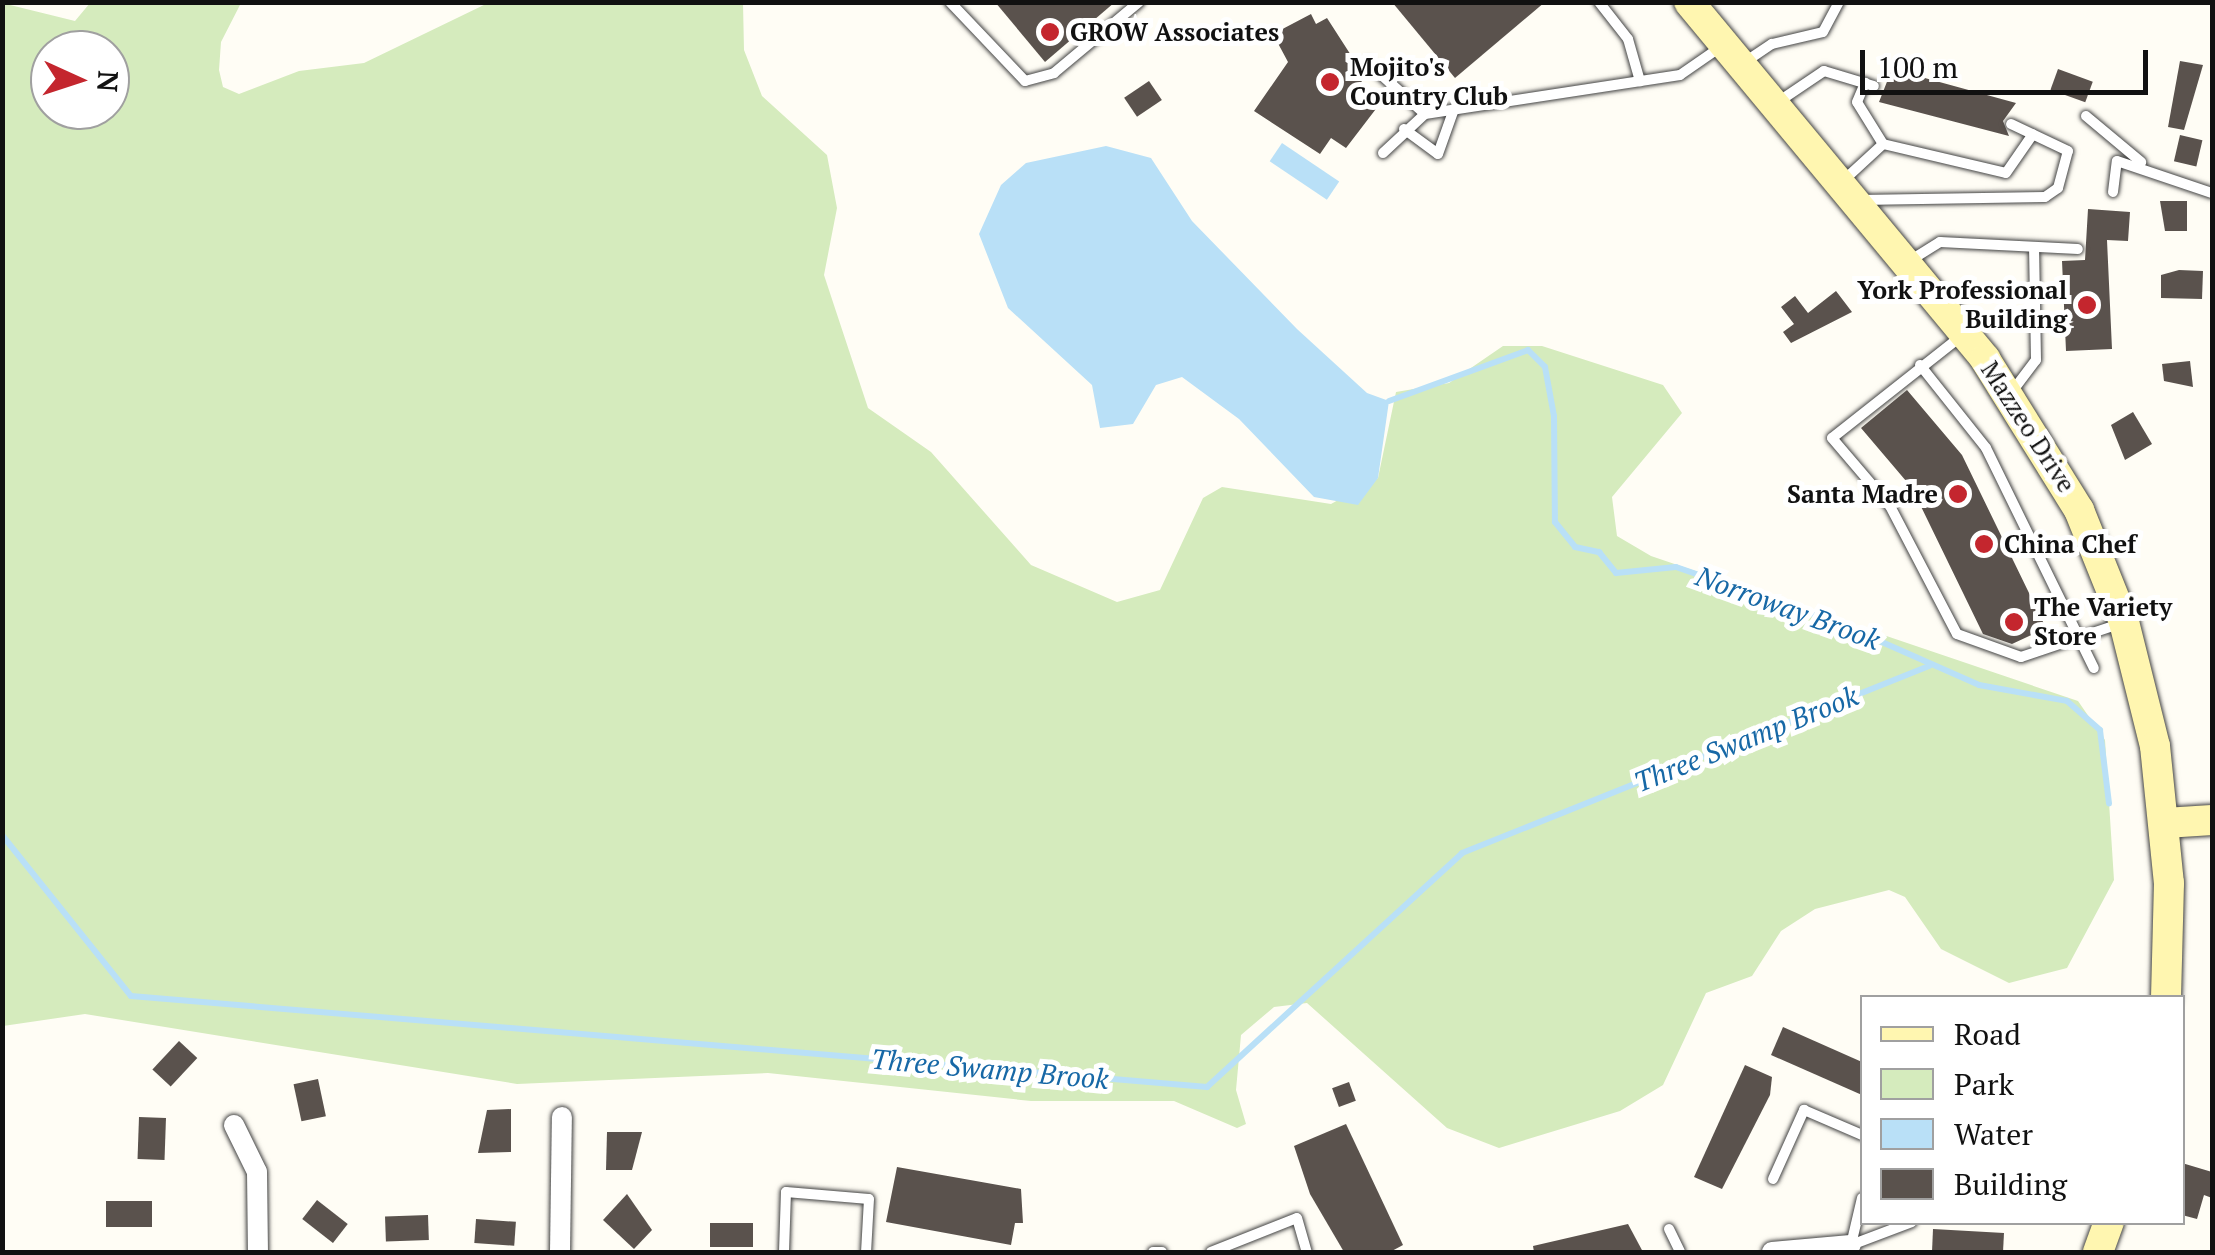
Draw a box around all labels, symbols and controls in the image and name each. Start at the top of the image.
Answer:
place label: GROW Associates [1070,17,1280,47]
marker: GROW Associates [1039,21,1061,43]
north arrow [30,30,130,130]
scale bar [1865,30,2152,92]
text: 100 m [1877,47,1958,87]
place label: Mojito's Country Club [1350,53,1508,112]
text: N [89,70,127,93]
marker: Mojito's Country Club [1319,71,1341,93]
place label: York Professional Building [1857,276,2067,335]
marker: York Professional Building [2076,294,2098,316]
street label: Mazzeo Drive [1975,356,2081,498]
place label: Santa Madre [1787,479,1938,509]
marker: Santa Madre [1947,483,1969,505]
place label: China Chef [2004,529,2136,559]
marker: China Chef [1973,533,1995,555]
water label: Norroway Brook [1691,559,1885,657]
place label: The Variety Store [2034,593,2172,652]
marker: The Variety Store [2003,611,2025,633]
water label: Three Swamp Brook [1629,679,1863,799]
legend [1860,995,2185,1225]
text: Road [1954,1014,2021,1054]
water label: Three Swamp Brook [870,1042,1110,1096]
text: Park [1954,1064,2014,1104]
text: Water [1954,1114,2033,1154]
text: Building [1954,1164,2067,1204]

